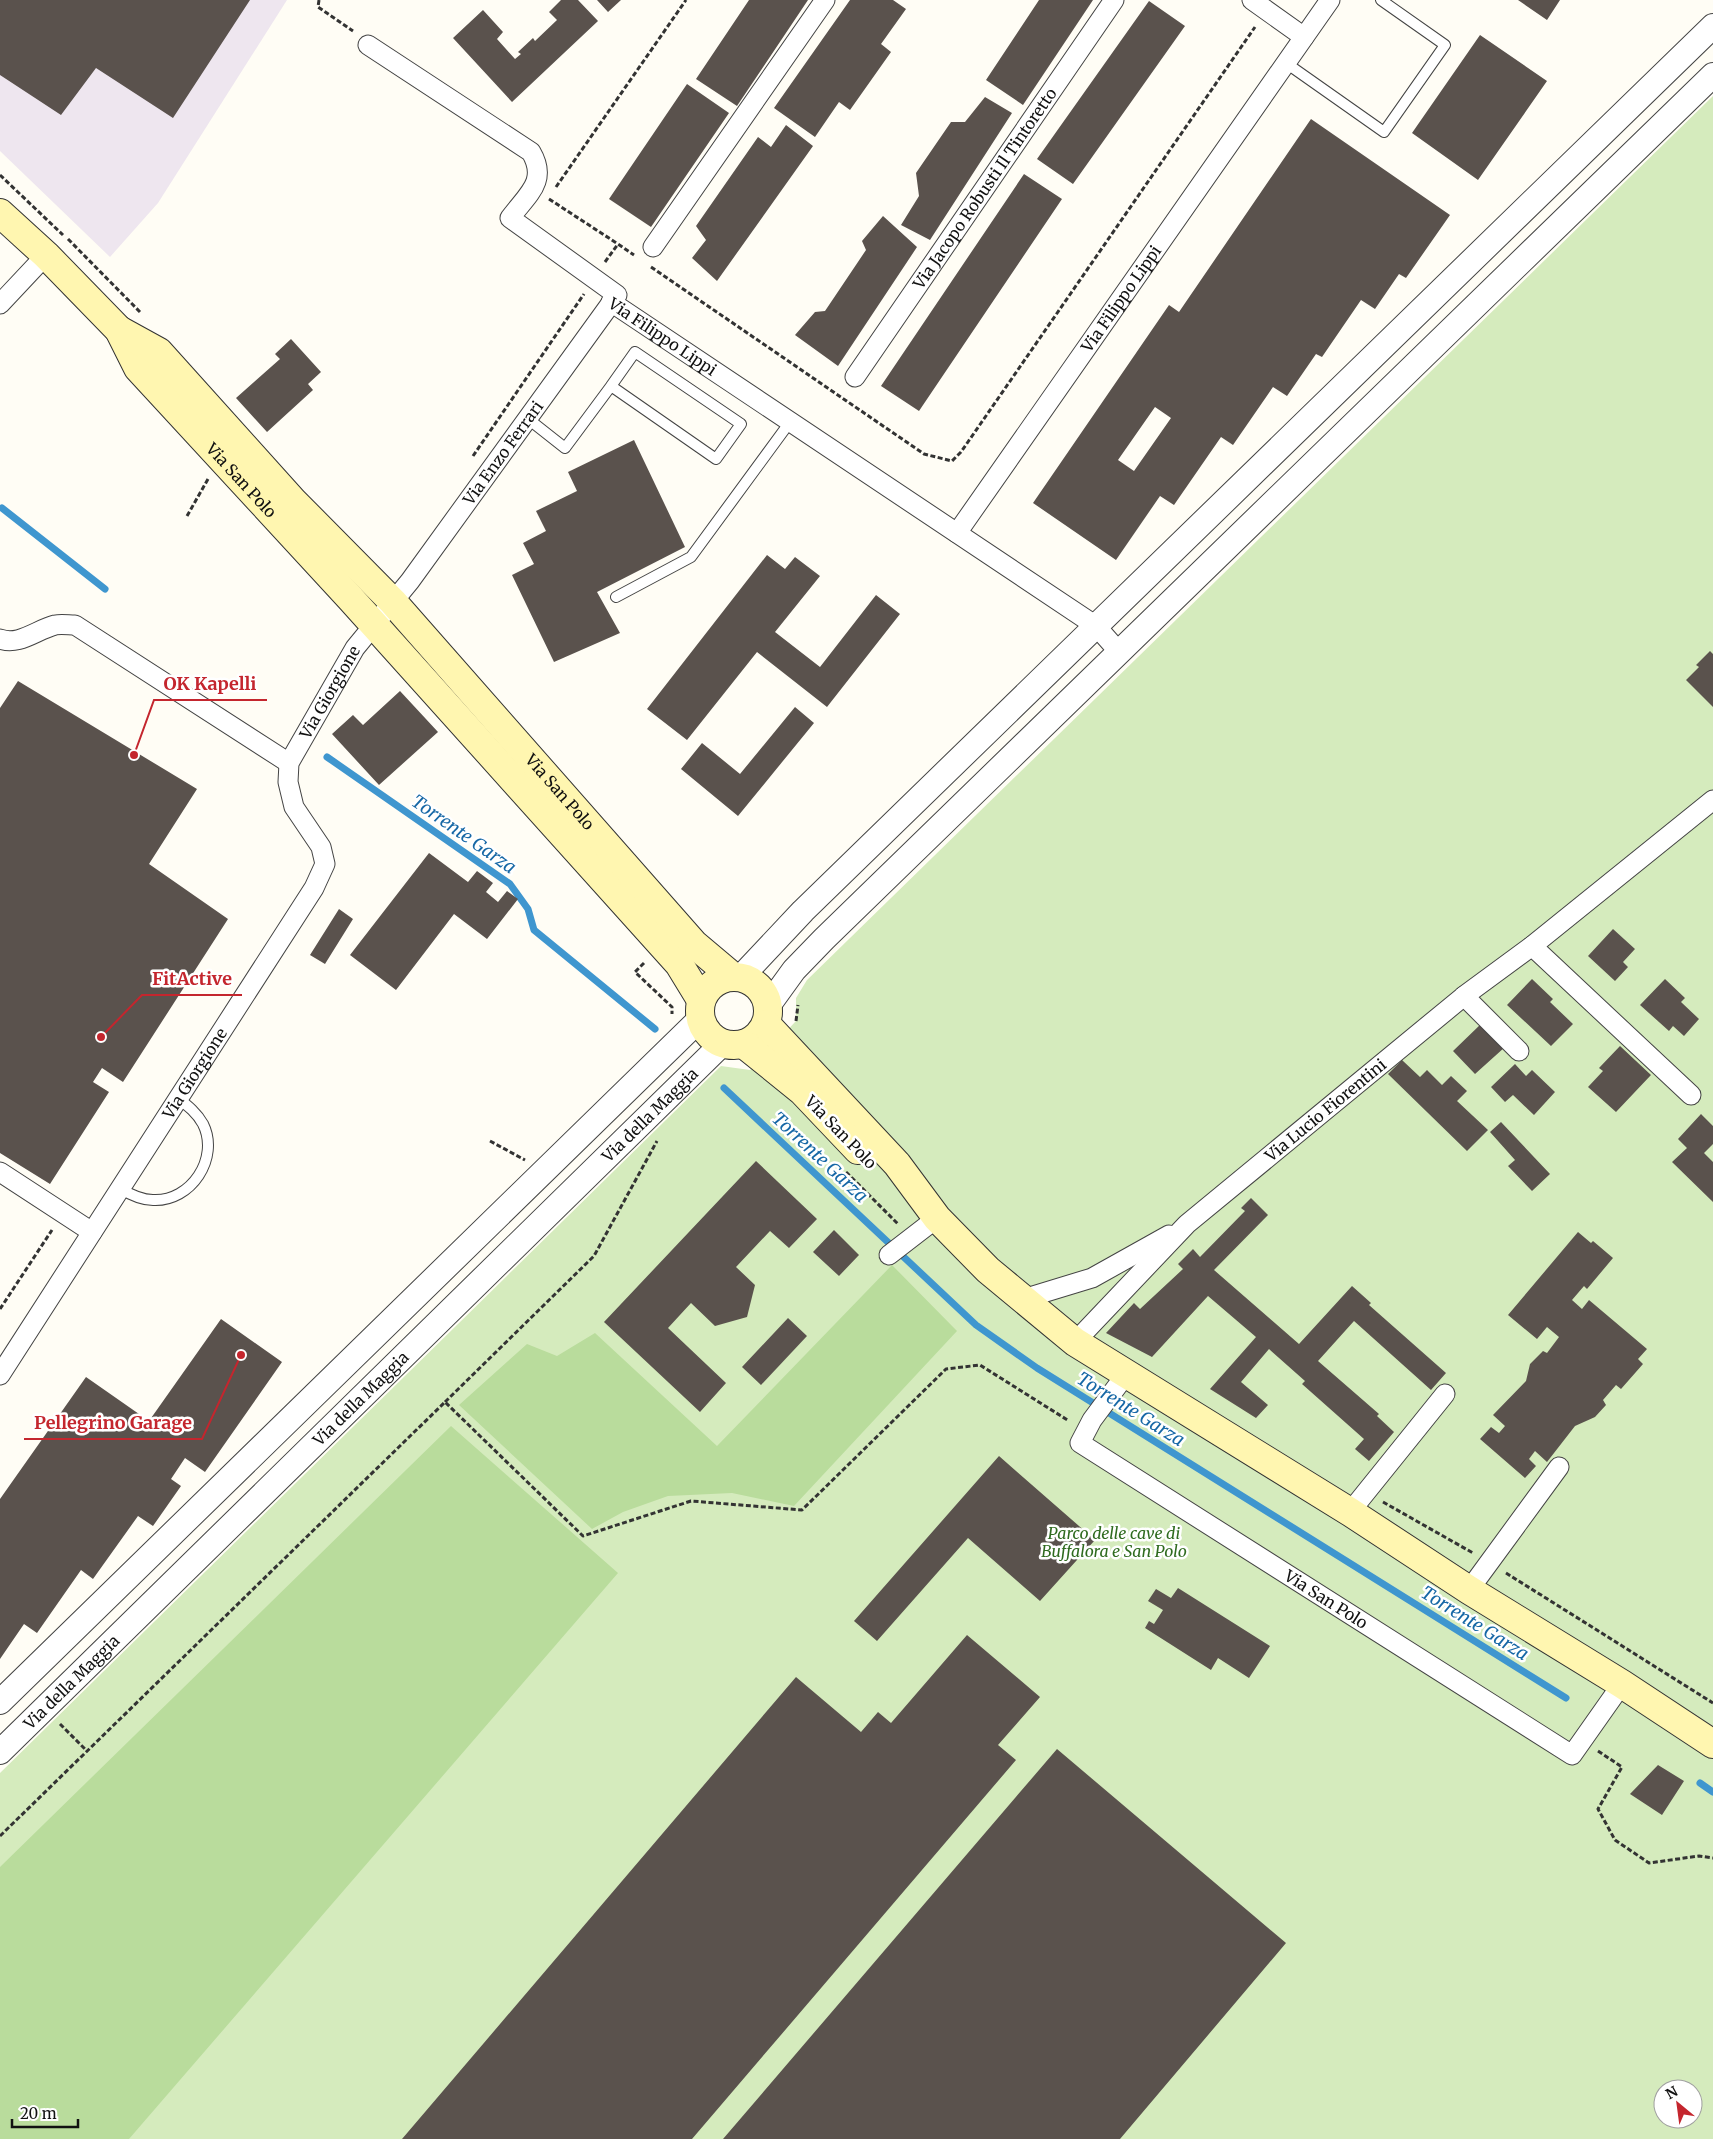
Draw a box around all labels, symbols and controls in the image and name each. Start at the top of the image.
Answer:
street label: Via Jacopo Robusti Il Tintoretto [908,84,1061,293]
street label: Via Filippo Lippi [1076,241,1165,357]
street label: Via Filippo Lippi [604,293,720,380]
street label: Via Enzo Ferrari [458,397,547,509]
street label: Via San Polo [201,438,281,522]
street label: Via Giorgione [295,642,364,743]
callout: OK Kapelli [154,667,267,700]
text: OK Kapelli [163,672,257,695]
street label: Via San Polo [521,749,599,834]
water label: Torrente Garza [407,789,521,879]
callout: FitActive [142,962,242,995]
text: FitActive [152,967,232,990]
street label: Via Giorgione [157,1024,231,1123]
street label: Via Lucio Fiorentini [1260,1054,1390,1166]
street label: Via della Maggia [597,1063,702,1167]
street label: Via San Polo [800,1090,881,1173]
water label: Torrente Garza [767,1107,873,1207]
street label: Via della Maggia [308,1347,413,1450]
water label: Torrente Garza [1073,1367,1189,1451]
callout: Pellegrino Garage [24,1406,202,1439]
text: Pellegrino Garage [34,1411,192,1434]
park label: Parco delle cave di Buffalora e San Polo [1041,1523,1187,1561]
street label: Via San Polo [1280,1565,1371,1633]
water label: Torrente Garza [1417,1581,1533,1665]
street label: Via della Maggia [19,1630,124,1734]
north arrow [1653,2079,1703,2129]
text: N [1662,2082,1681,2103]
scale bar [12,2096,79,2128]
text: 20 m [20,2104,57,2123]

